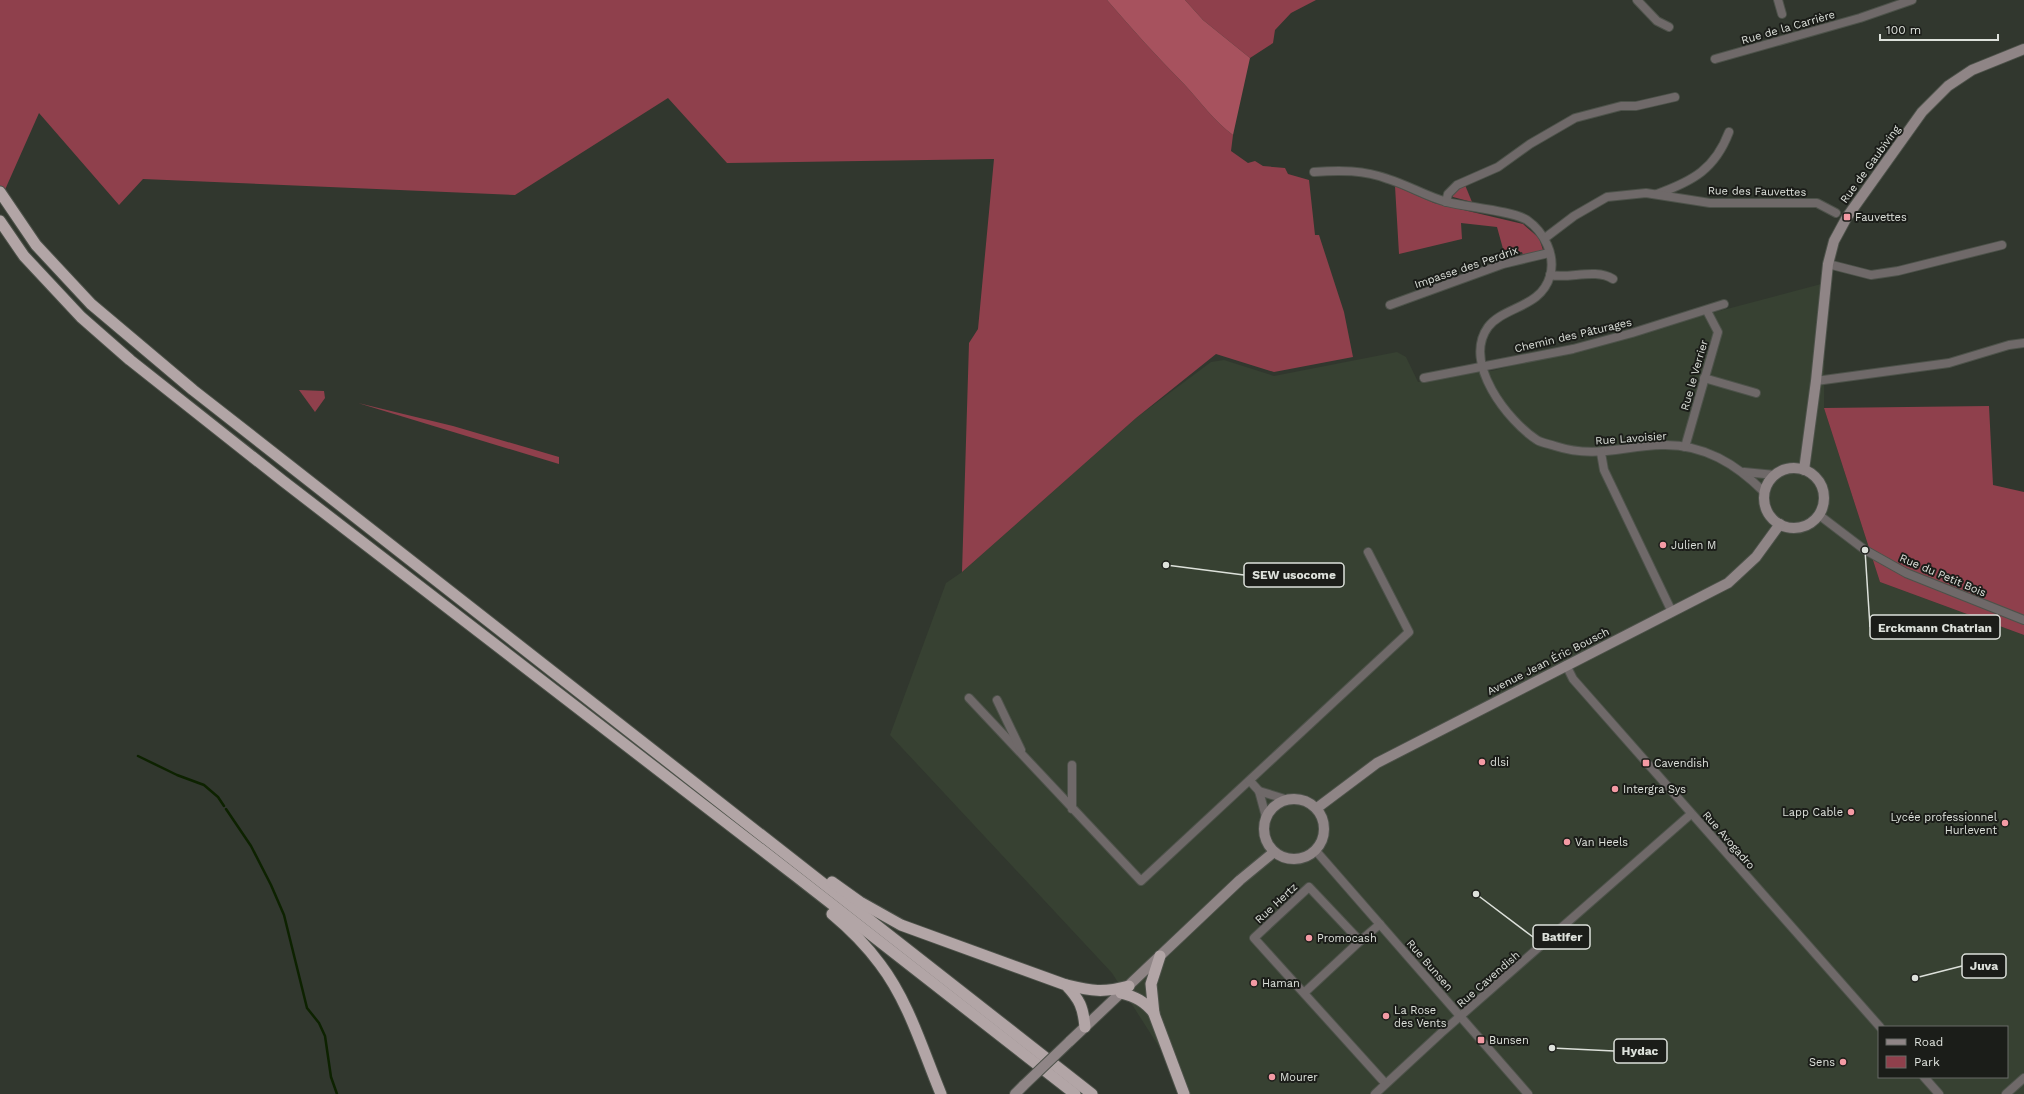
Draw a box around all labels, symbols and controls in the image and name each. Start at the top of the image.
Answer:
street label: Rue de la Carrière [1740,8,1836,47]
scale bar [1880,16,1998,42]
text: 100 m [1886,23,1921,37]
street label: Rue de Gaubiving [1838,123,1903,206]
street label: Rue des Fauvettes [1708,184,1807,199]
place label: Fauvettes [1855,211,1907,224]
marker: Fauvettes [1842,212,1852,222]
street label: Impasse des Perdrix [1413,244,1520,291]
street label: Chemin des Pâturages [1513,316,1633,355]
street label: Rue le Verrier [1678,338,1711,412]
street label: Rue Lavoisier [1595,429,1668,447]
place label: Julien M [1671,539,1717,552]
marker: Julien M [1658,540,1668,550]
street label: Rue du Petit Bois [1898,551,1988,600]
callout: SEW usocome [1244,563,1344,587]
text: SEW usocome [1252,568,1336,582]
callout: Erckmann Chatrian [1870,615,2000,639]
text: Erckmann Chatrian [1878,621,1992,635]
street label: Avenue Jean Éric Bousch [1485,624,1611,698]
place label: dlsi [1490,756,1509,769]
marker: dlsi [1477,757,1487,767]
place label: Cavendish [1654,757,1709,770]
marker: Cavendish [1641,758,1651,768]
place label: Intergra Sys [1623,783,1686,796]
marker: Intergra Sys [1610,784,1620,794]
place label: Lapp Cable [1782,806,1843,819]
marker: Lapp Cable [1846,807,1856,817]
street label: Rue Avogadro [1700,809,1757,872]
place label: Lycée professionnel Hurlevent [1890,811,1998,837]
marker: Lycée professionnel Hurlevent [2000,818,2010,828]
place label: Van Heels [1575,836,1628,849]
marker: Van Heels [1562,837,1572,847]
street label: Rue Hertz [1253,880,1300,926]
callout: Batifer [1533,925,1590,949]
text: Batifer [1542,930,1583,944]
place label: Promocash [1317,932,1377,945]
marker: Promocash [1304,933,1314,943]
street label: Rue Bunsen [1404,937,1455,994]
street label: Rue Cavendish [1454,949,1522,1010]
callout: Juva [1962,954,2006,978]
text: Juva [1970,959,1998,973]
place label: Haman [1262,977,1300,990]
marker: Haman [1249,978,1259,988]
place label: La Rose des Vents [1394,1004,1447,1030]
marker: La Rose des Vents [1381,1011,1391,1021]
legend [1878,1026,2008,1078]
place label: Bunsen [1489,1034,1529,1047]
marker: Bunsen [1476,1035,1486,1045]
text: Road [1914,1035,1943,1049]
callout: Hydac [1614,1039,1667,1063]
text: Hydac [1622,1044,1659,1058]
text: Park [1914,1055,1940,1069]
place label: Sens [1809,1056,1835,1069]
marker: Sens [1838,1057,1848,1067]
place label: Mourer [1280,1071,1318,1084]
marker: Mourer [1267,1072,1277,1082]

